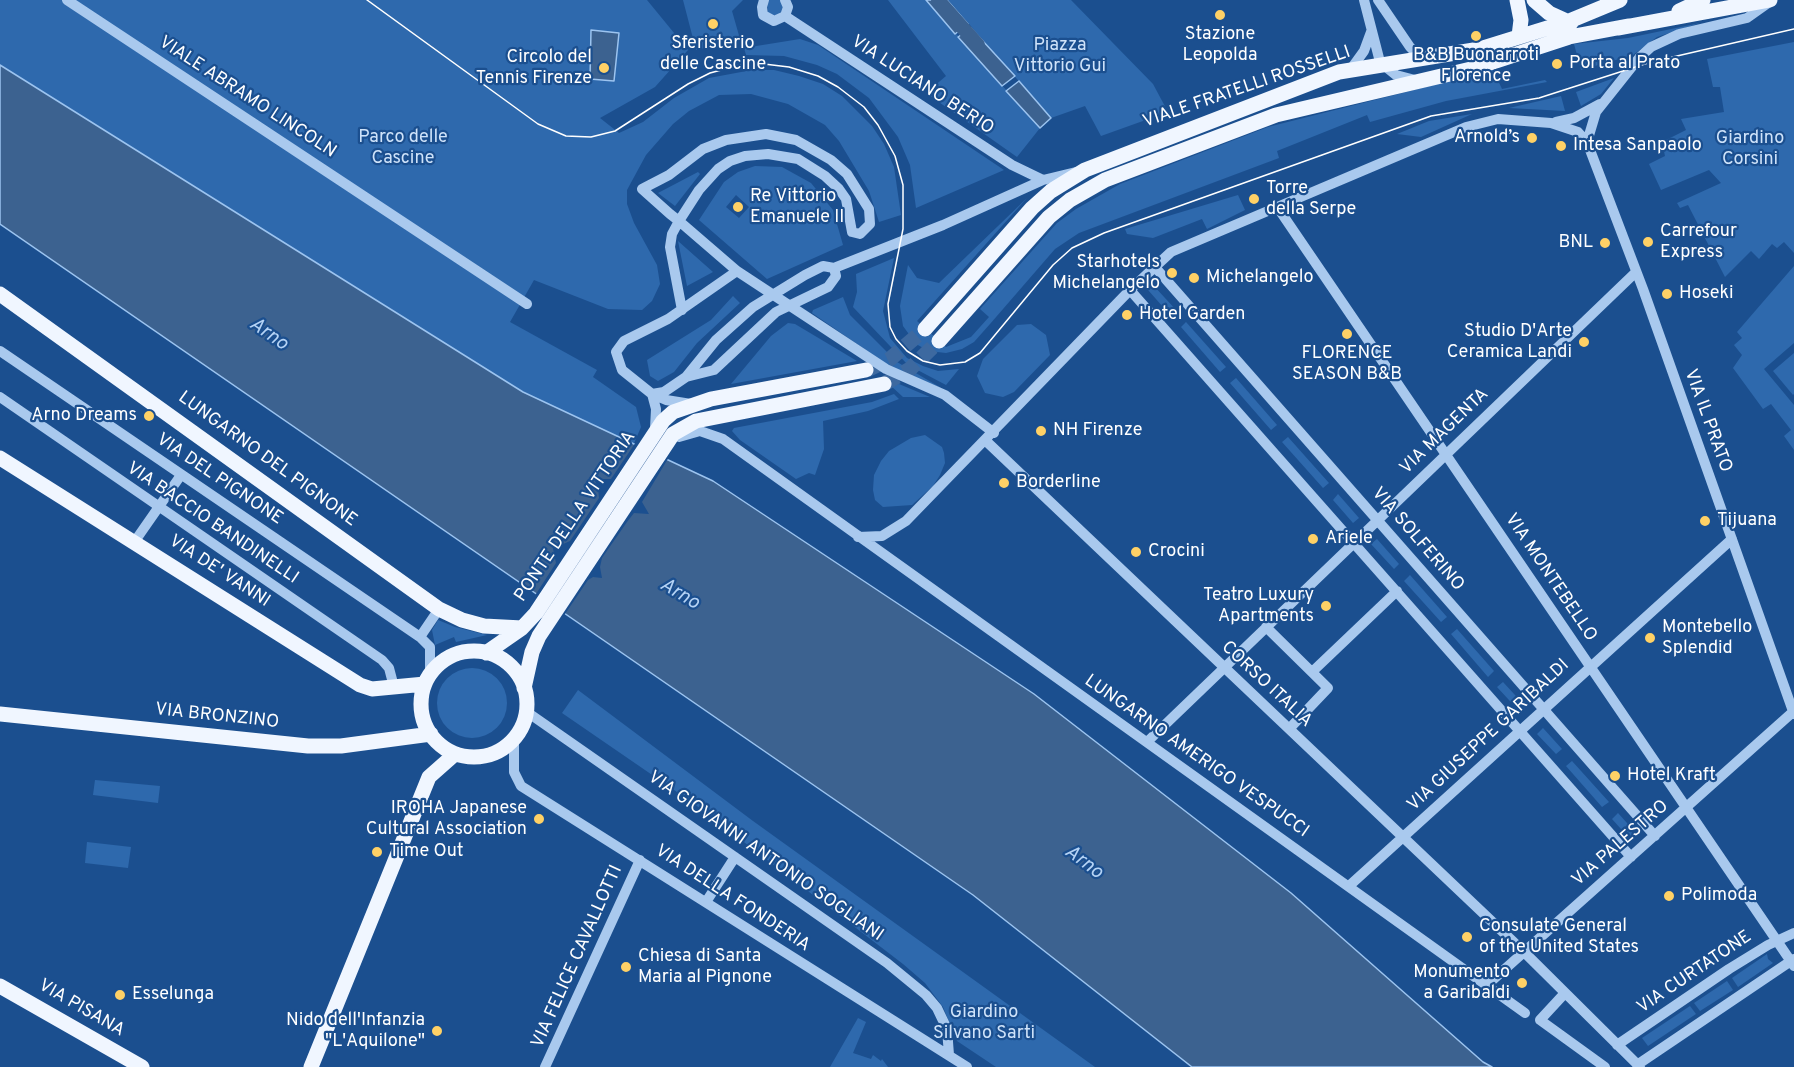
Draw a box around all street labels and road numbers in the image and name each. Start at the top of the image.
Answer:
street label: VIA LUCIANO BERIO [847,32,997,140]
street label: VIALE ABRAMO LINCOLN [154,33,340,163]
street label: VIALE FRATELLI ROSSELLI [1140,42,1354,134]
street label: VIA IL PRATO [1678,367,1736,475]
street label: VIA MAGENTA [1396,384,1494,480]
street label: LUNGARNO DEL PIGNONE [173,388,361,532]
street label: PONTE DELLA VITTORIA [511,428,641,606]
street label: VIA DEL PIGNONE [152,430,286,530]
street label: VIA BACCIO BANDINELLI [122,458,302,590]
street label: VIA SOLFERINO [1366,484,1468,596]
street label: VIA MONTEBELLO [1499,510,1601,646]
street label: VIA DE' VANNI [164,531,274,613]
street label: CORSO ITALIA [1216,637,1316,733]
street label: VIA GIUSEPPE GARIBALDI [1404,655,1574,817]
street label: LUNGARNO AMERIGO VESPUCCI [1080,671,1312,843]
street label: VIA BRONZINO [154,700,280,734]
street label: VIA GIOVANNI ANTONIO SOGLIANI [643,767,887,947]
street label: VIA PALESTRO [1568,796,1674,892]
street label: VIA DELLA FONDERIA [651,841,813,957]
street label: VIA FELICE CAVALLOTTI [528,862,628,1052]
street label: VIA CURTATONE [1634,927,1756,1019]
street label: VIA PISANA [34,976,128,1042]

